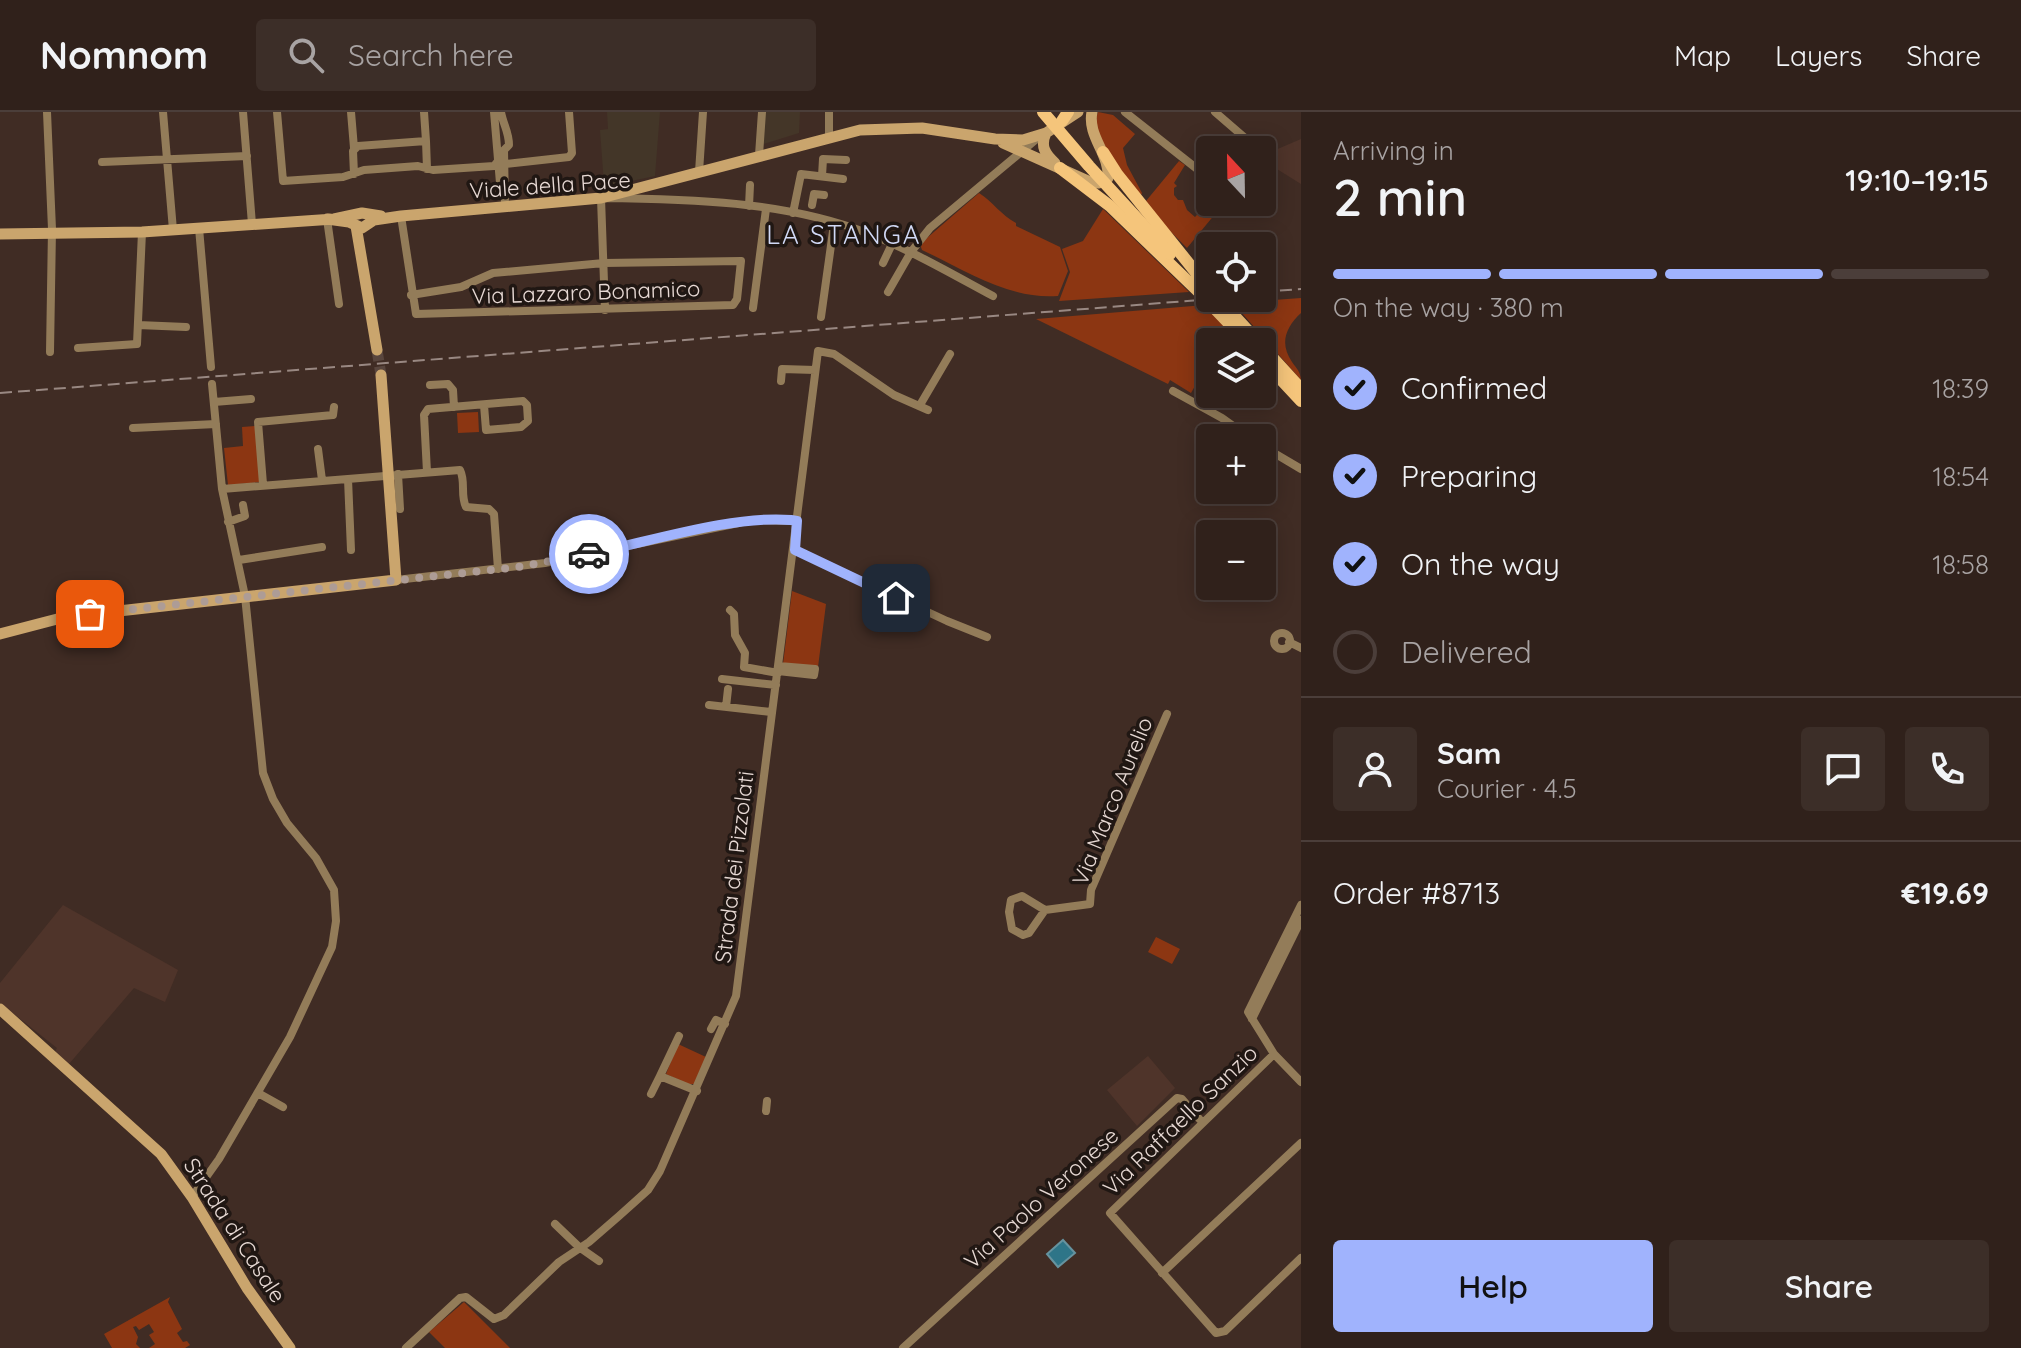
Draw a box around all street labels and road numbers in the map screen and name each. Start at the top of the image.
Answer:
street label: Viale della Pace [469,165,631,205]
street label: Via Lazzaro Bonamico [471,274,701,310]
street label: Via Marco Aurelio [1066,713,1158,889]
street label: Strada dei Pizzolati [708,769,760,965]
street label: Via Raffaello Sanzio [1097,1039,1263,1201]
street label: Via Paolo Veronese [958,1121,1124,1275]
street label: Strada di Casale [178,1152,292,1308]

